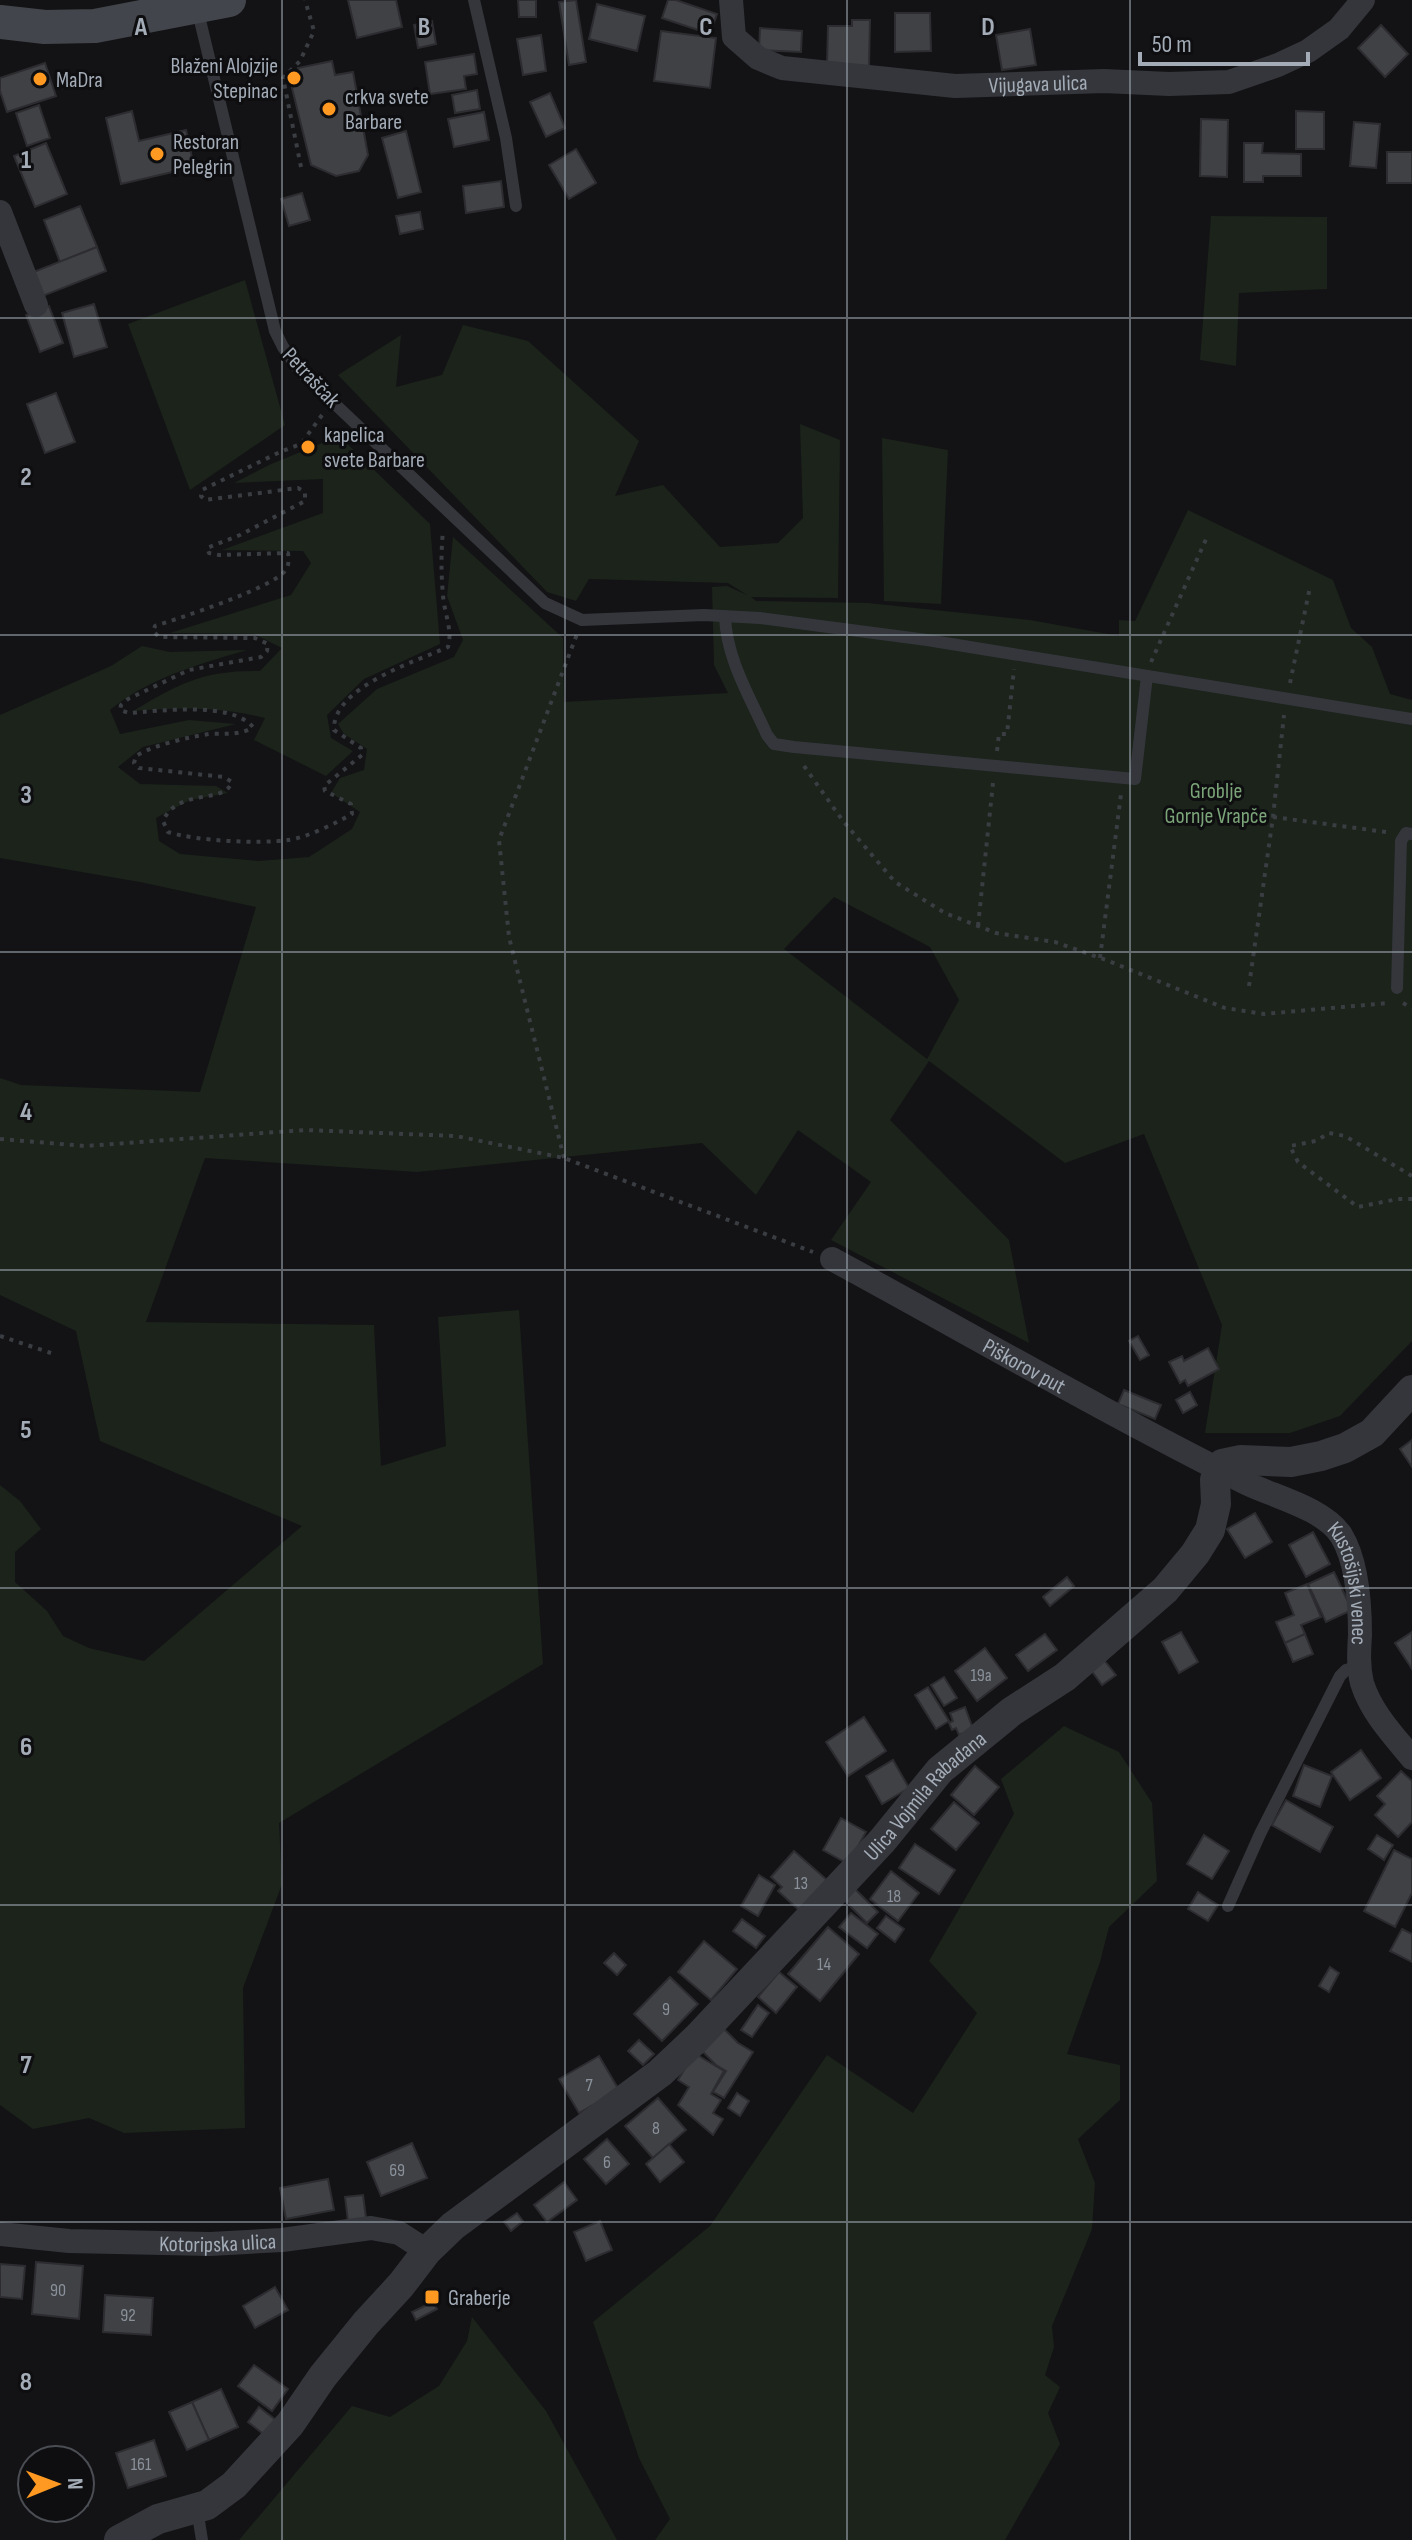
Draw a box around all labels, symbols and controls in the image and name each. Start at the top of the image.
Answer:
text: A [134,12,148,43]
text: B [418,12,430,43]
text: C [699,12,713,43]
text: D [981,12,995,43]
scale bar [1140,16,1308,66]
text: 50 m [1152,30,1192,59]
place label: Blaženi Alojzije Stepinac [171,53,278,105]
place label: MaDra [56,67,103,94]
marker: Blaženi Alojzije Stepinac [285,69,303,87]
marker: MaDra [31,70,49,88]
street label: Vijugava ulica [988,70,1088,100]
place label: crkva svete Barbare [345,84,429,136]
marker: crkva svete Barbare [320,100,338,118]
place label: Restoran Pelegrin [173,129,239,181]
text: 1 [21,145,31,176]
marker: Restoran Pelegrin [148,145,166,163]
street label: Petraščak [276,342,346,414]
place label: kapelica svete Barbare [324,422,425,474]
marker: kapelica svete Barbare [299,438,317,456]
text: 2 [20,462,32,493]
park label: Groblje Gornje Vrapče [1165,778,1267,830]
text: 3 [20,780,32,811]
text: 4 [20,1097,32,1128]
street label: Piškorov put [978,1333,1070,1400]
text: 5 [20,1415,32,1446]
street label: Kustošijski venec [1321,1516,1372,1646]
house number: 19a [970,1665,992,1686]
street label: Ulica Vojmila Rabadana [859,1726,992,1867]
text: 6 [20,1732,32,1763]
house number: 13 [794,1873,808,1894]
house number: 18 [887,1886,901,1907]
house number: 14 [817,1954,831,1975]
house number: 9 [662,1999,670,2020]
text: 7 [20,2050,32,2081]
house number: 7 [585,2075,593,2096]
house number: 8 [652,2118,660,2139]
house number: 6 [603,2152,611,2173]
house number: 69 [389,2160,405,2181]
street label: Kotoripska ulica [159,2228,277,2259]
house number: 90 [50,2280,66,2301]
place label: Graberje [448,2285,511,2312]
marker: Graberje [423,2288,441,2306]
house number: 92 [120,2305,136,2326]
text: 8 [20,2367,32,2398]
north arrow [16,2444,96,2524]
house number: 161 [131,2454,152,2475]
text: N [61,2478,88,2490]

